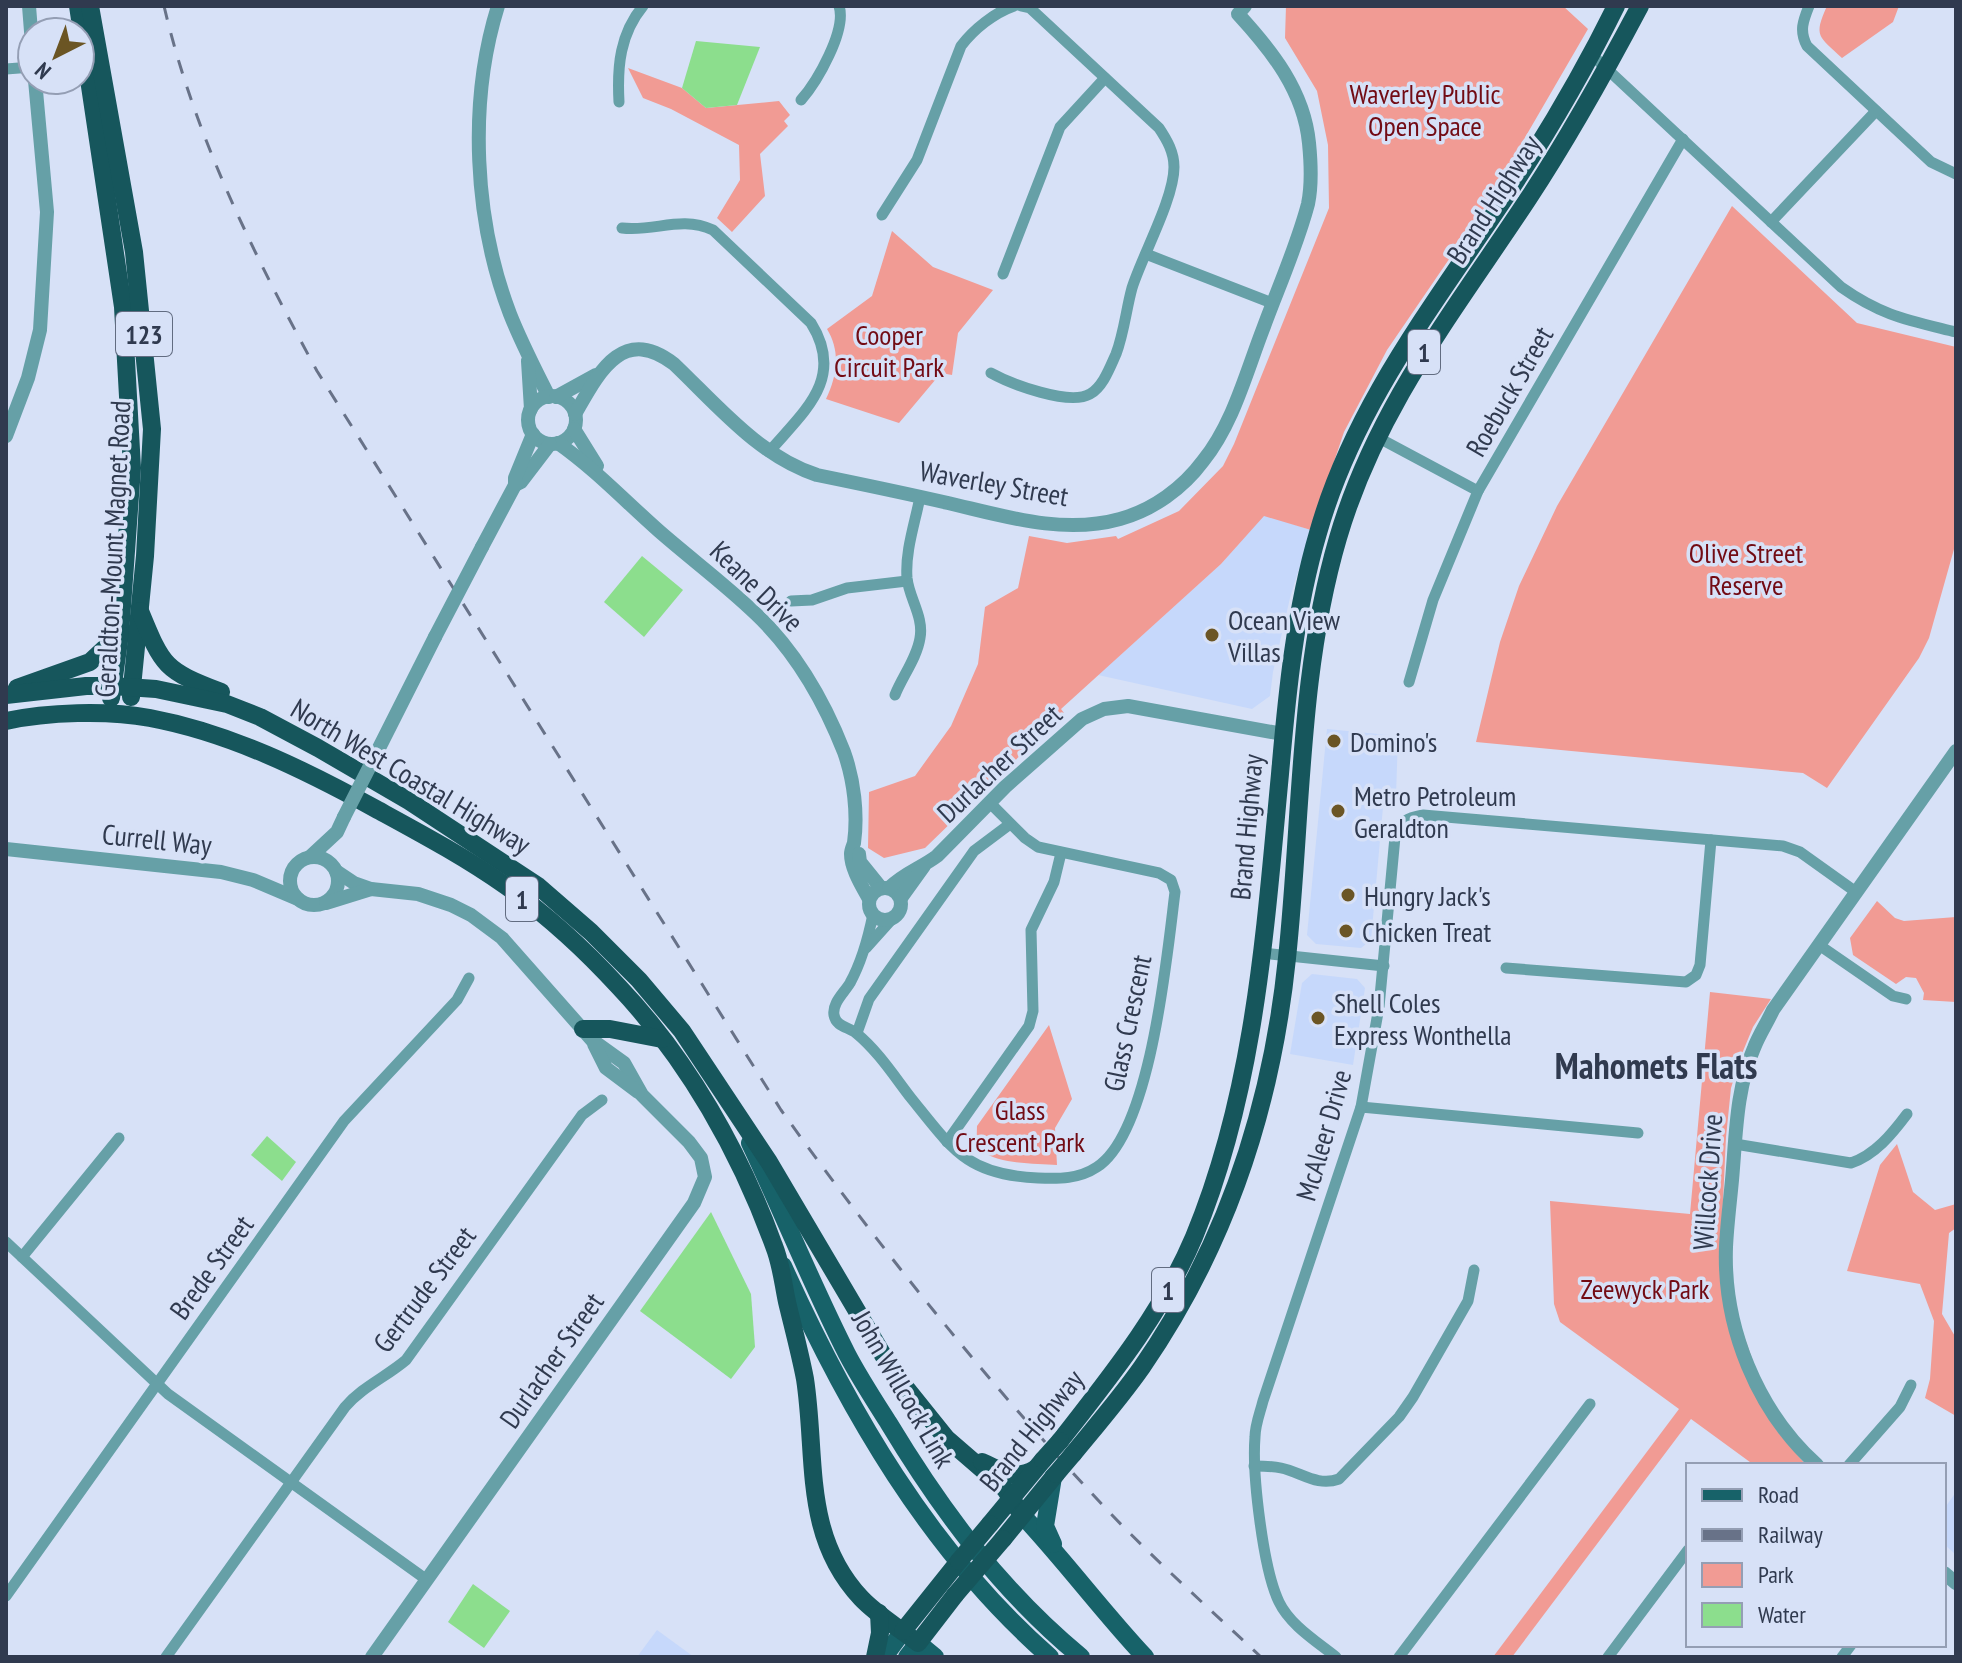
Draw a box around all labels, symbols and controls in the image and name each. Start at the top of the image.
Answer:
north arrow [16,16,96,96]
text: N [29,56,56,85]
park label: Waverley Public Open Space [1349,75,1501,144]
street label: Brand Highway [1438,127,1549,270]
road number: 123 [116,312,172,356]
park label: Cooper Circuit Park [834,316,944,385]
street label: Roebuck Street [1457,319,1561,463]
road number: 1 [1408,330,1440,374]
street label: Geraldton-Mount Magnet Road [86,400,138,698]
street label: Waverley Street [917,452,1072,514]
street label: Keane Drive [702,532,812,640]
park label: Olive Street Reserve [1689,534,1803,603]
place label: Ocean View Villas [1227,601,1341,670]
marker: Ocean View Villas [1203,626,1221,644]
street label: North West Coastal Highway [284,690,538,863]
street label: Durlacher Street [929,696,1069,830]
place label: Domino's [1350,723,1437,760]
marker: Domino's [1325,732,1343,750]
street label: Brand Highway [1221,752,1271,901]
place label: Metro Petroleum Geraldton [1354,777,1516,846]
marker: Metro Petroleum Geraldton [1329,802,1347,820]
street label: Currell Way [101,815,214,863]
road number: 1 [506,877,538,921]
place label: Hungry Jack's [1364,877,1491,914]
marker: Hungry Jack's [1339,886,1357,904]
place label: Chicken Treat [1362,913,1491,950]
marker: Chicken Treat [1337,922,1355,940]
street label: Glass Crescent [1094,951,1160,1095]
place label: Shell Coles Express Wonthella [1334,984,1511,1053]
marker: Shell Coles Express Wonthella [1309,1009,1327,1027]
district label: Mahomets Flats [1555,1042,1757,1089]
street label: McAleer Drive [1287,1065,1359,1205]
park label: Glass Crescent Park [955,1091,1085,1160]
street label: Willcock Drive [1684,1113,1730,1251]
street label: Brede Street [161,1207,261,1326]
street label: Gertrude Street [364,1218,484,1360]
road number: 1 [1152,1268,1184,1312]
park label: Zeewyck Park [1581,1270,1710,1307]
street label: Durlacher Street [491,1285,612,1435]
street label: John Willcock Link [844,1303,964,1474]
street label: Brand Highway [971,1361,1092,1498]
legend [1686,1463,1946,1647]
text: Road [1758,1479,1799,1510]
text: Railway [1758,1519,1823,1550]
text: Park [1758,1559,1794,1590]
text: Water [1758,1599,1806,1630]

